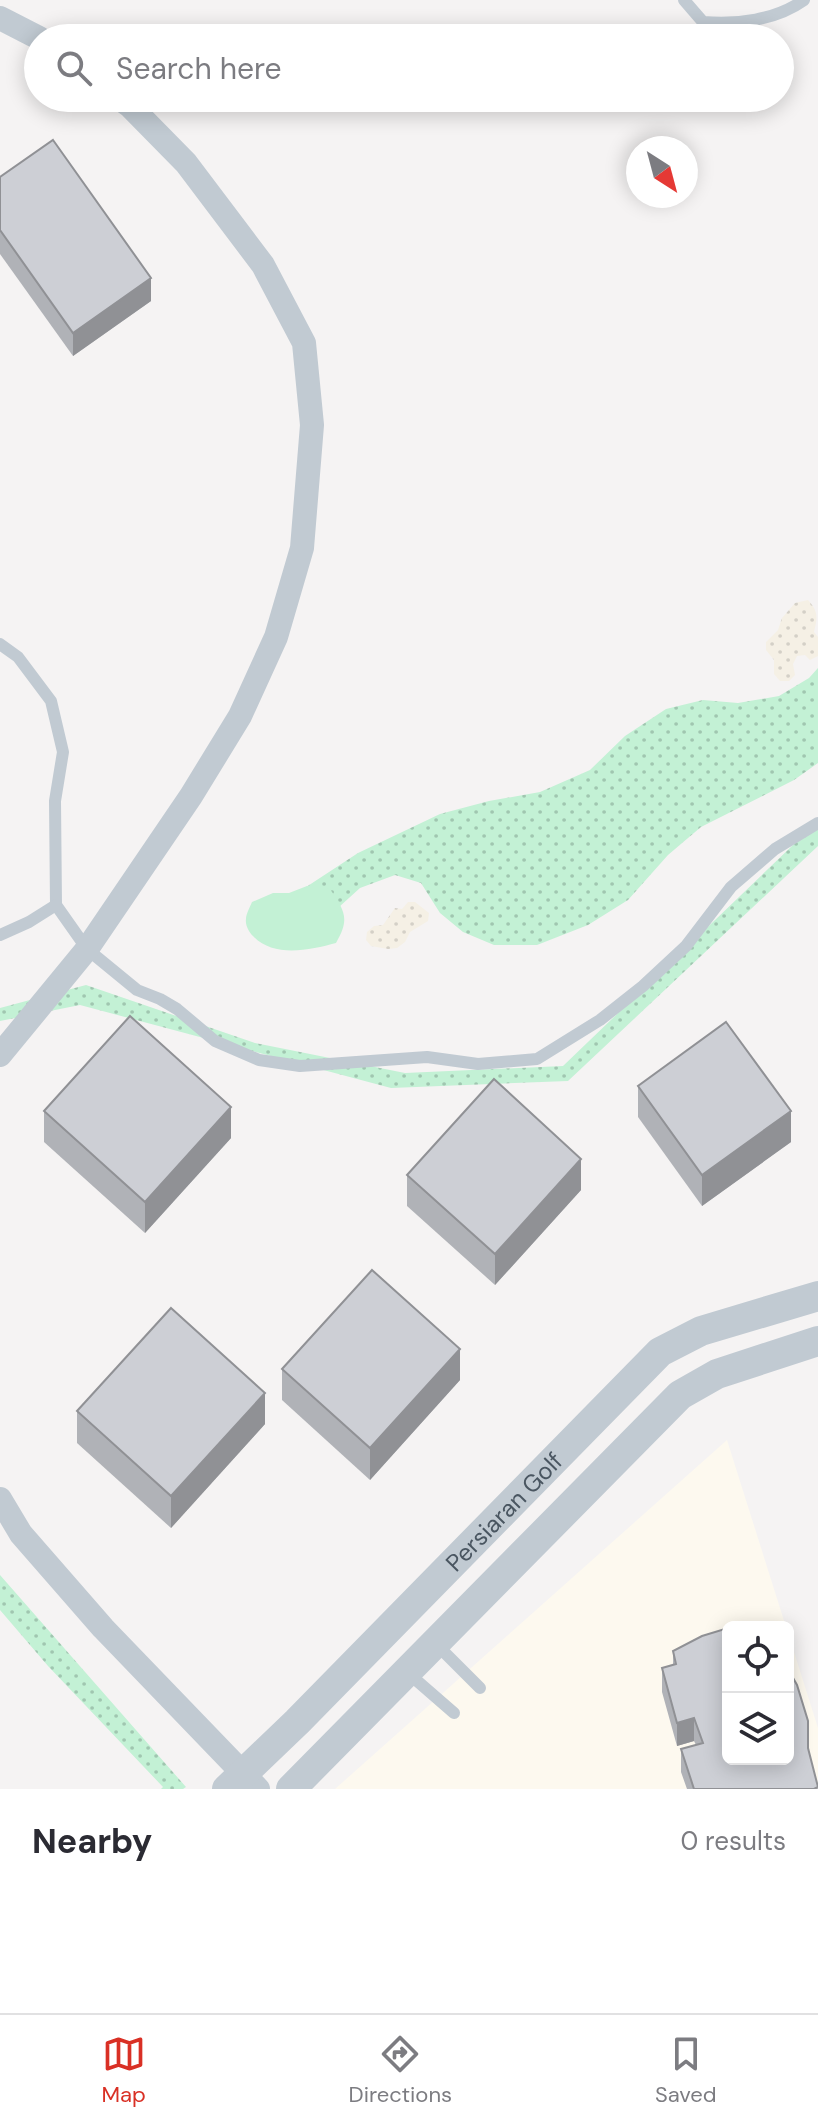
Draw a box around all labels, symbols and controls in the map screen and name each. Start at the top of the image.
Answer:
search box [24,24,794,112]
icon: search [52,46,96,90]
text: Search here [116,49,282,88]
north arrow [626,136,698,208]
street label: Persiaran Golf [438,1445,569,1577]
map controls [722,1621,794,1765]
button: locate [722,1621,794,1693]
button: layers [722,1693,794,1765]
text: Nearby [32,1819,152,1864]
text: 0 results [680,1824,786,1858]
tab: Map [101,2032,146,2109]
tab: Directions [349,2032,452,2109]
tab: Saved [655,2032,717,2109]

